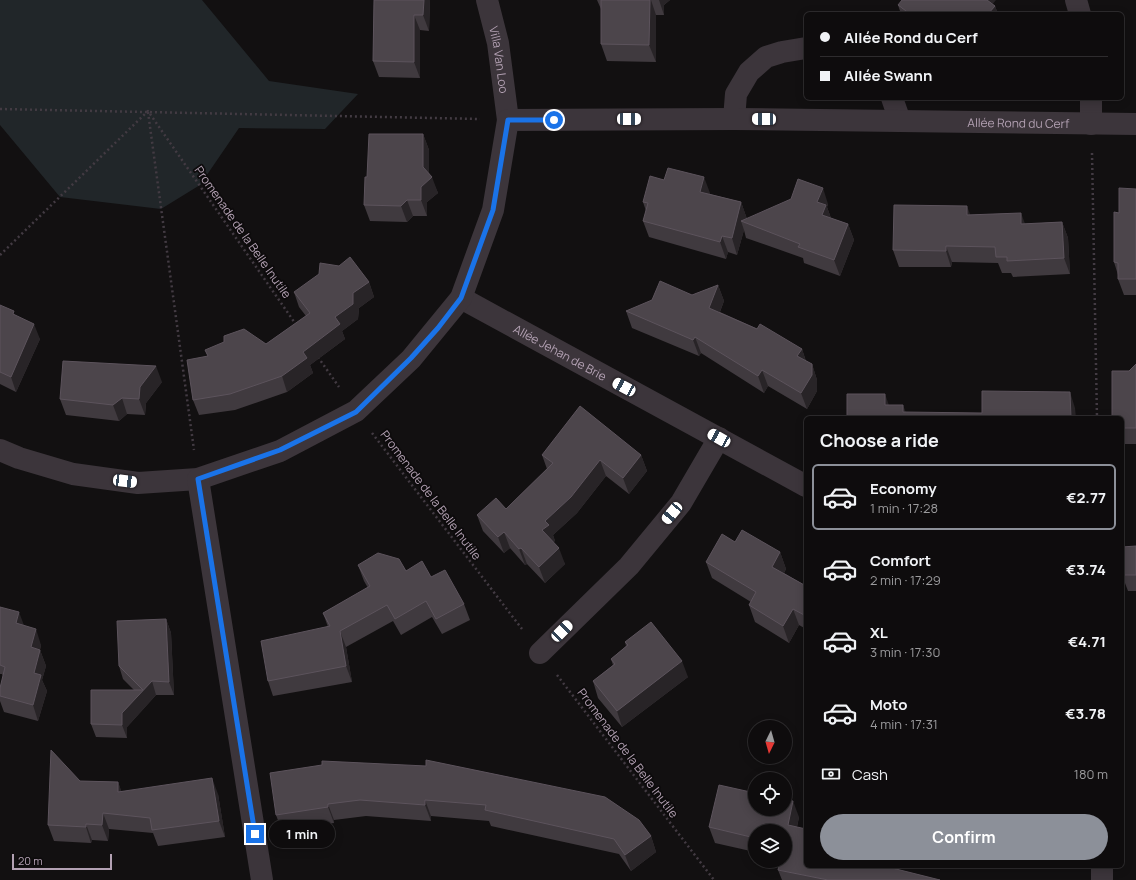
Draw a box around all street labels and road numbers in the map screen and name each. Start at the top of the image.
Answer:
street label: Villa Van Loo [485,24,513,94]
street label: Allée Rond du Cerf [967,113,1070,132]
street label: Promenade de la Belle Inutile [191,162,295,302]
street label: Allée Jehan de Brie [511,320,610,384]
street label: Promenade de la Belle Inutile [377,427,485,563]
street label: Promenade de la Belle Inutile [574,685,682,821]

